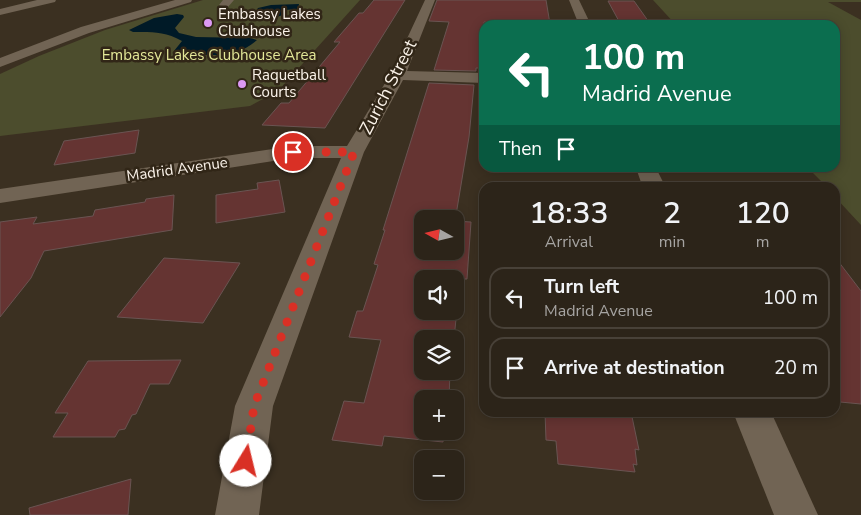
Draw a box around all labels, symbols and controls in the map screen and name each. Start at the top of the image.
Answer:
place label: Embassy Lakes Clubhouse [218,4,321,41]
marker: Embassy Lakes Clubhouse [202,17,214,29]
text: 100 m [582,34,685,81]
street label: Zurich Street [354,35,422,139]
icon: left [499,40,564,105]
park label: Embassy Lakes Clubhouse Area [102,45,316,65]
place label: Raquetball Courts [252,65,326,102]
marker: Raquetball Courts [236,78,248,90]
text: Madrid Avenue [582,79,732,109]
pin [272,131,314,173]
icon: arrive [552,135,580,163]
text: Then [499,136,542,162]
icon: arrive [279,138,307,166]
street label: Madrid Avenue [125,152,229,186]
text: 18:33 [529,193,608,234]
text: 2 [663,193,681,234]
text: 120 [736,193,790,234]
north arrow [414,210,464,260]
map controls [414,210,464,500]
text: Arrival [545,231,593,253]
text: min [659,231,685,253]
text: m [756,231,770,253]
button: sound [414,270,464,320]
text: Turn left [544,274,619,300]
icon: left [501,284,529,312]
text: 100 m [763,285,818,311]
text: Madrid Avenue [544,300,653,322]
button: layers [414,330,464,380]
icon: arrive [501,354,529,382]
text: Arrive at destination [544,355,725,381]
text: 20 m [774,355,818,381]
button: + [414,390,464,440]
position arrow [219,434,271,486]
button: − [414,450,464,500]

